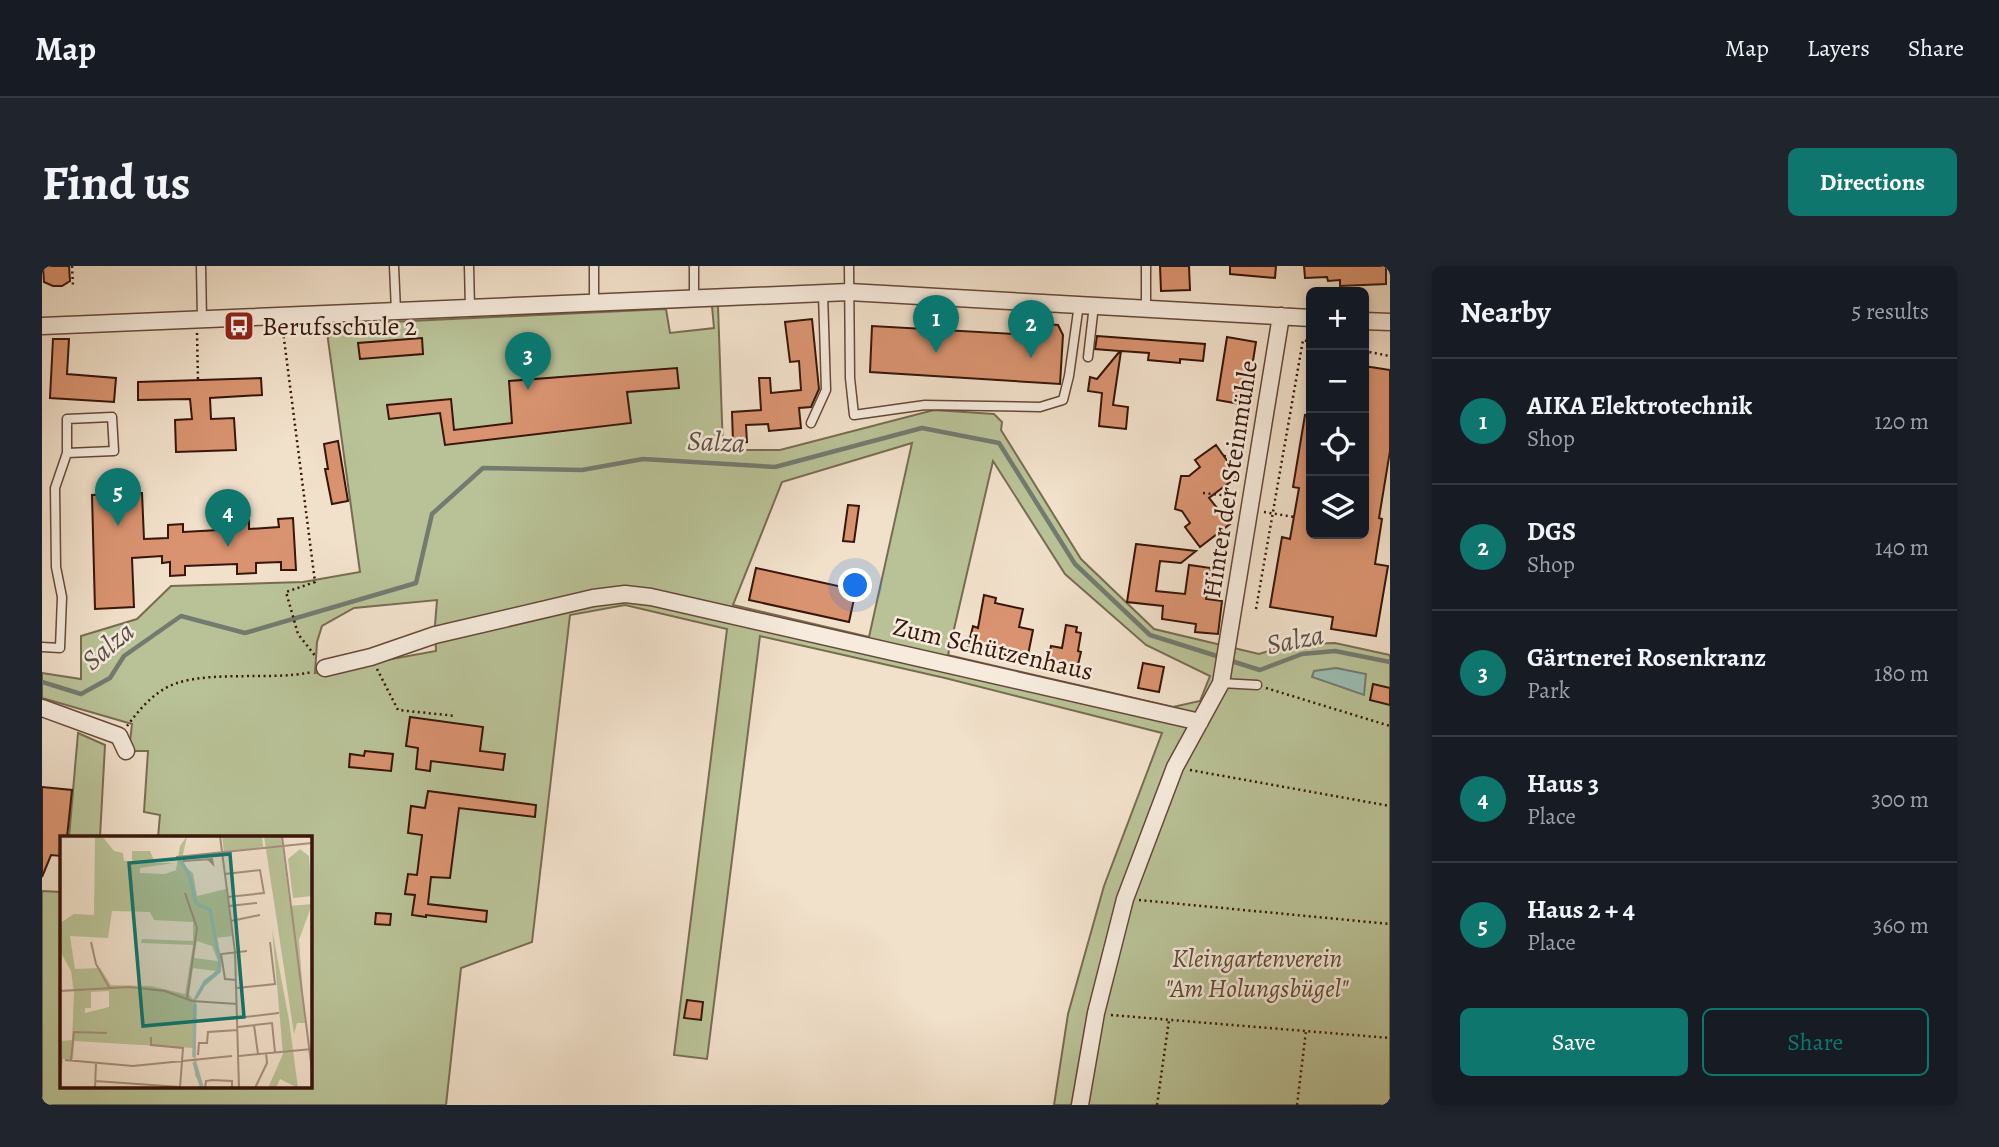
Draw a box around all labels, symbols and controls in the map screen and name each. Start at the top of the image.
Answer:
text: Map [35,26,96,71]
text: Map [1725,32,1769,64]
text: Layers [1807,32,1870,64]
text: Share [1908,32,1964,64]
button: Directions [1788,148,1957,216]
text: Find us [42,149,190,216]
map controls [1306,287,1369,539]
button: + [1306,287,1369,350]
text: Nearby [1460,292,1551,332]
pin: 1 [913,295,959,353]
text: 5 results [1852,296,1929,327]
pin: 2 [1008,300,1054,358]
bus stop icon: Berufsschule 2 [222,309,256,343]
place label: Berufsschule 2 [262,309,417,344]
pin: 3 [505,332,551,390]
button: − [1306,350,1369,413]
street label: Hinter der Steinmühle [1194,358,1266,600]
text: AIKA Elektrotechnik [1527,388,1752,423]
text: 1 [1479,406,1487,437]
text: 120 m [1874,406,1929,437]
button: locate [1306,413,1369,476]
water label: Salza [686,422,746,462]
text: Shop [1527,423,1575,454]
pin: 5 [95,468,141,526]
button: layers [1306,476,1369,539]
pin: 4 [205,489,251,547]
text: DGS [1527,514,1576,549]
text: 2 [1477,532,1489,563]
text: 140 m [1875,532,1929,563]
text: Shop [1527,549,1575,580]
your location [838,568,872,602]
street label: Zum Schützenhaus [889,609,1097,689]
water label: Salza [74,613,142,679]
water label: Salza [1263,616,1327,664]
text: Gärtnerei Rosenkranz [1527,640,1766,675]
text: 3 [1478,658,1488,689]
text: 180 m [1874,658,1929,689]
text: Park [1527,675,1570,706]
text: Haus 3 [1527,766,1599,801]
text: 4 [1478,784,1488,815]
text: 300 m [1871,784,1929,815]
text: Place [1527,801,1576,832]
inset map [60,836,312,1088]
text: Haus 2 + 4 [1527,892,1635,927]
text: 5 [1478,910,1488,941]
text: 360 m [1873,910,1929,941]
text: Place [1527,927,1576,958]
park label: Kleingartenverein "Am Holungsbügel" [1165,941,1349,1006]
button: Save [1460,1008,1688,1076]
button: Share [1702,1008,1929,1076]

